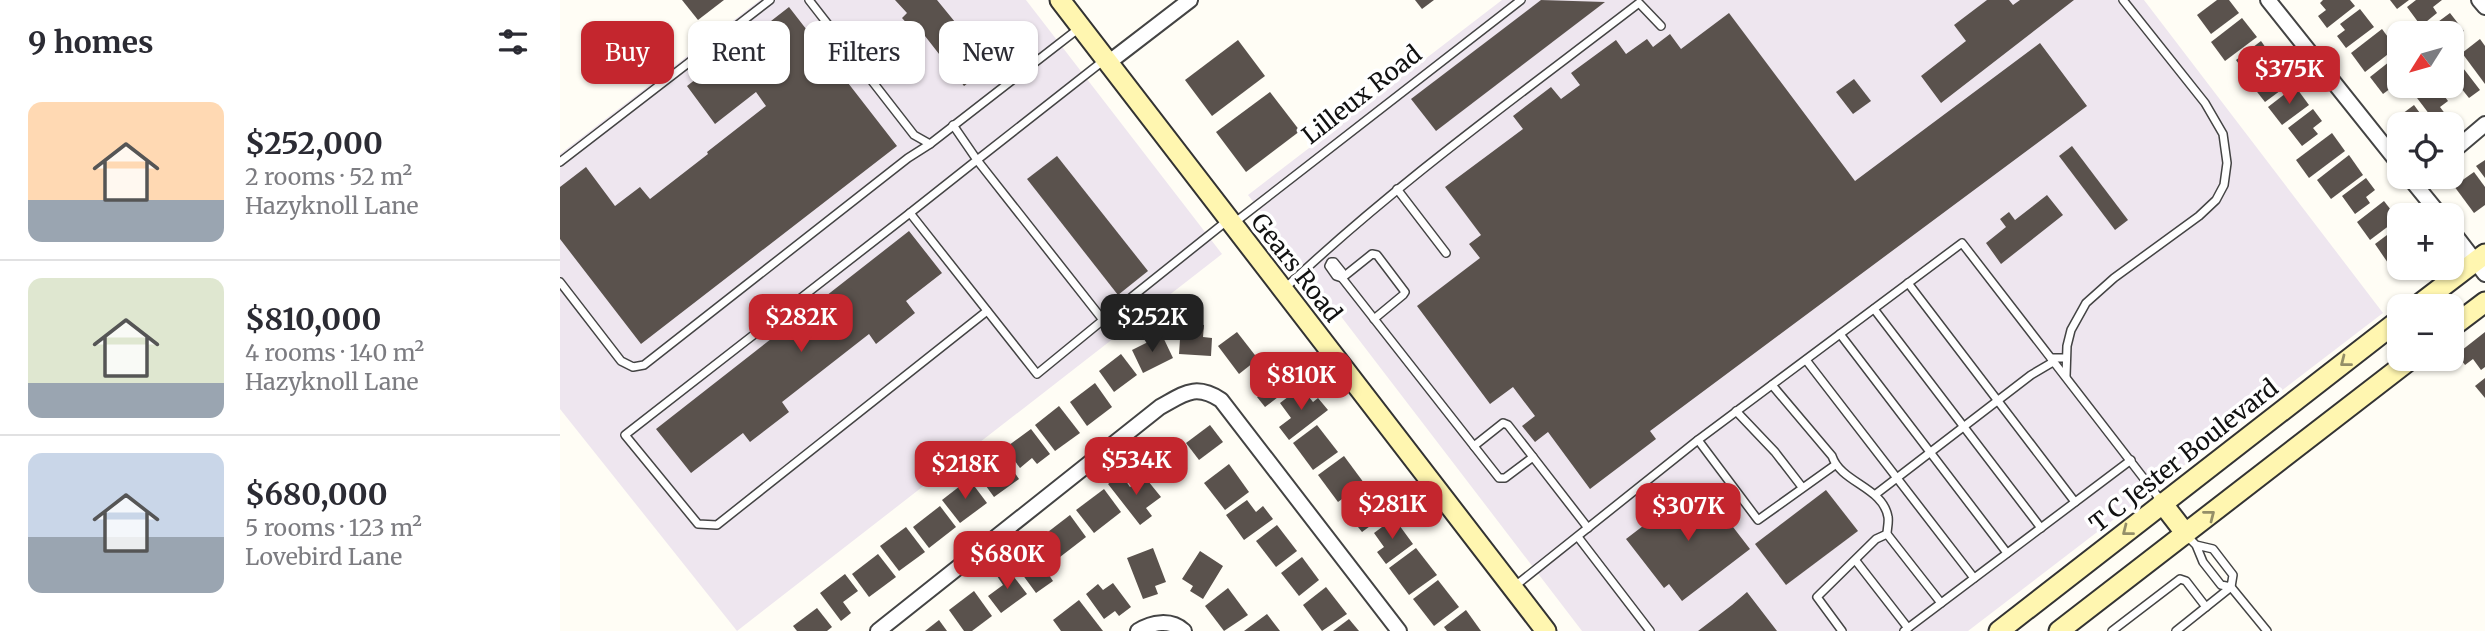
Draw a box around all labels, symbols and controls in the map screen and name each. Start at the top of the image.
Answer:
chip: Buy [581,21,674,84]
chip: Rent [688,21,790,84]
chip: Filters [804,21,925,84]
chip: New [939,21,1038,84]
north arrow [2387,21,2464,98]
map controls [2387,21,2464,371]
text: 9 homes [28,23,154,61]
icon: filters [494,23,532,61]
street label: Lilleux Road [1296,38,1428,151]
pin: $375K [2240,46,2338,106]
text: $375K [2254,54,2324,83]
button: locate [2387,112,2464,189]
text: $252,000 [245,124,383,162]
icon: home [84,130,168,214]
text: 2 rooms · 52 m² [245,162,412,191]
text: Hazyknoll Lane [245,191,419,220]
button: + [2387,203,2464,280]
street label: Gears Road [1244,207,1349,328]
pin: $282K [752,294,850,354]
pin: $252K [1103,294,1201,354]
button: − [2387,294,2464,371]
text: $810,000 [245,300,381,338]
text: $282K [765,302,837,331]
text: $252K [1117,302,1187,331]
icon: home [84,306,168,390]
text: 4 rooms · 140 m² [245,338,424,367]
pin: $810K [1252,352,1350,412]
one-way arrow [2341,353,2353,366]
text: $810K [1266,360,1336,389]
text: Hazyknoll Lane [245,367,419,396]
street label: T C Jester Boulevard [2083,372,2284,539]
pin: $534K [1087,438,1185,497]
pin: $218K [916,442,1014,501]
text: $534K [1101,445,1171,474]
text: $218K [931,449,999,478]
text: $680,000 [245,475,388,513]
icon: home [84,481,168,565]
pin: $281K [1343,482,1441,541]
pin: $307K [1639,484,1737,543]
text: $281K [1357,489,1427,518]
text: $307K [1652,491,1724,520]
one-way arrow [2203,511,2215,524]
text: 5 rooms · 123 m² [245,513,422,542]
one-way arrow [2122,523,2135,535]
pin: $680K [958,532,1056,591]
text: $680K [970,539,1044,568]
text: Lovebird Lane [245,542,402,571]

